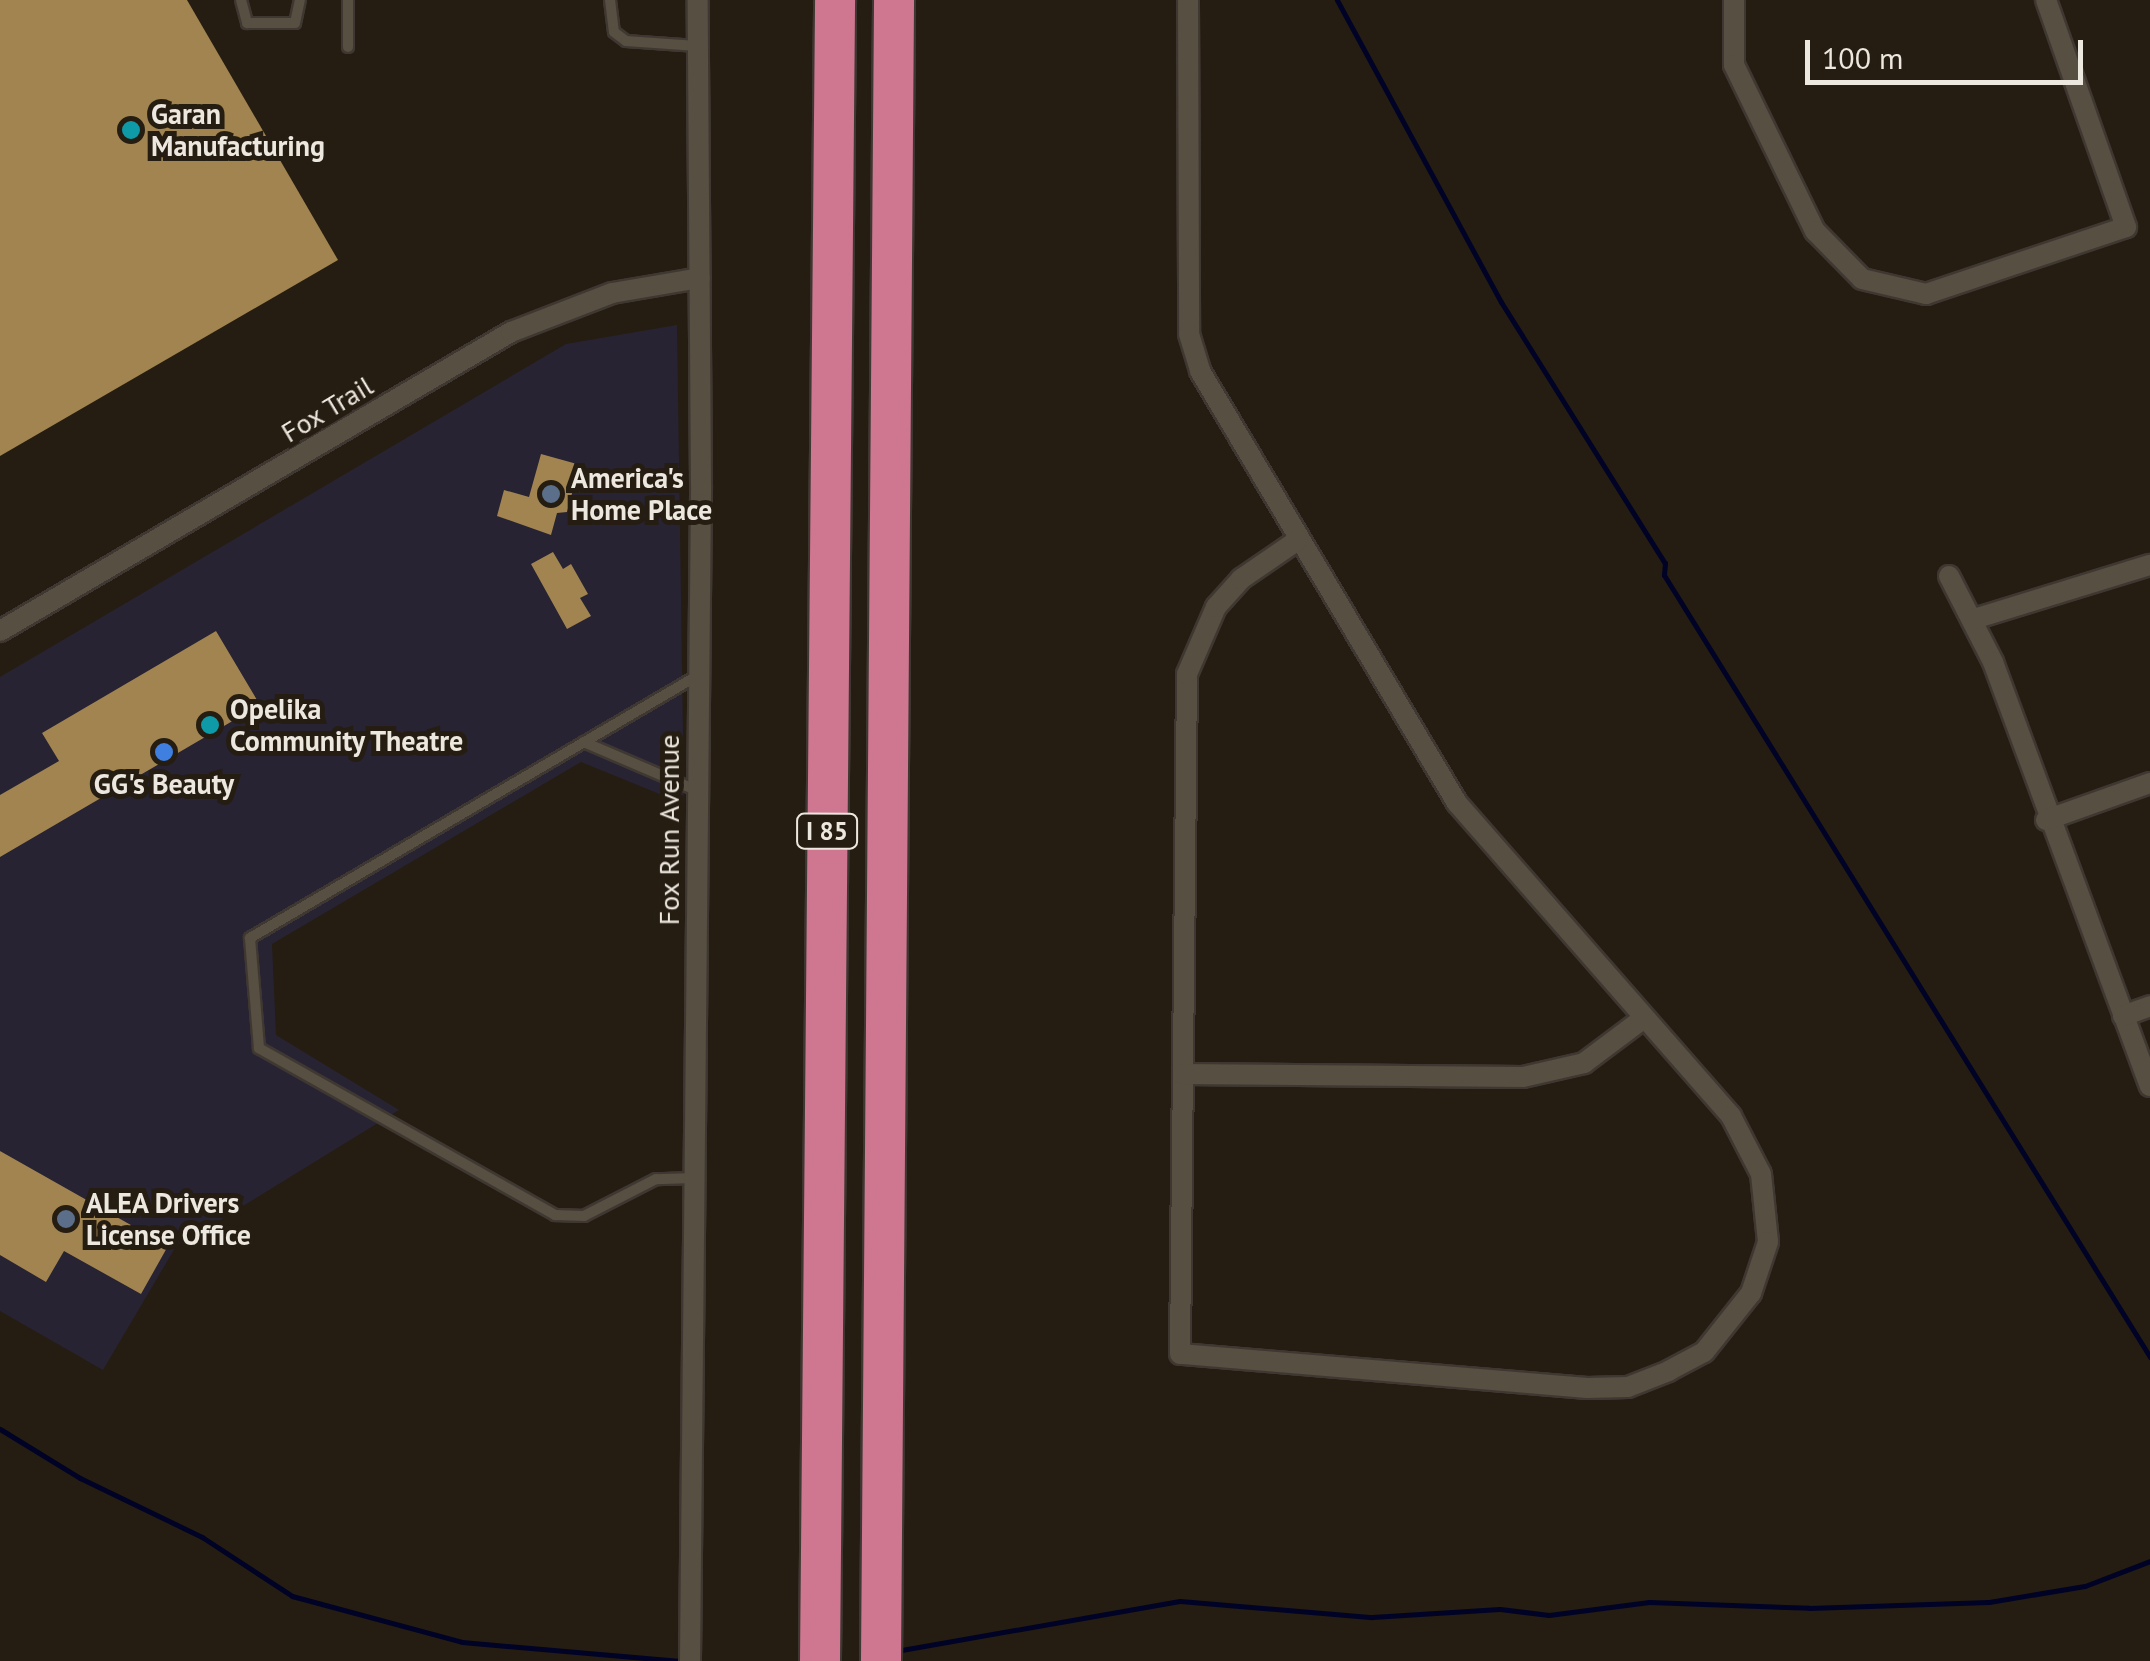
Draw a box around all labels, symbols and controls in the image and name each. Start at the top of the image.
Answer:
scale bar [1810,20,2088,82]
text: 100 m [1822,38,1903,77]
place label: Garan Manufacturing [151,97,325,163]
marker: Garan Manufacturing [120,119,142,141]
street label: Fox Trail [274,368,380,450]
place label: America's Home Place [571,461,712,527]
marker: America's Home Place [540,483,562,505]
place label: Opelika Community Theatre [230,692,465,758]
marker: Opelika Community Theatre [199,714,221,736]
street label: Fox Run Avenue [652,734,686,926]
marker: GG's Beauty [153,741,175,763]
place label: GG's Beauty [94,767,234,801]
road number: I 85 [794,811,860,851]
place label: ALEA Drivers License Office [86,1186,251,1252]
marker: ALEA Drivers License Office [55,1208,77,1230]

